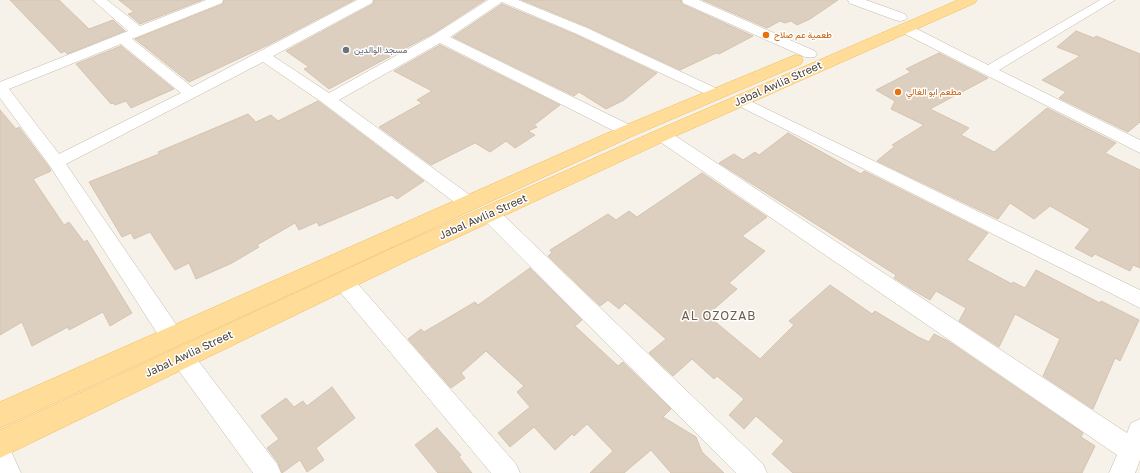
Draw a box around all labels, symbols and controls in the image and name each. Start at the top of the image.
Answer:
marker: طعمية عم صلاح [761,30,771,40]
place label: طعمية عم صلاح [774,30,832,40]
marker: مسجد الوالدين [341,45,351,55]
place label: مسجد الوالدين [354,45,407,55]
street label: Jabal Awlia Street [732,59,824,109]
marker: مطعم ابو الغالي [893,87,903,97]
place label: مطعم ابو الغالي [906,87,962,97]
street label: Jabal Awlia Street [437,192,529,242]
district label: AL OZOZAB [682,309,756,323]
street label: Jabal Awlia Street [143,328,235,380]

